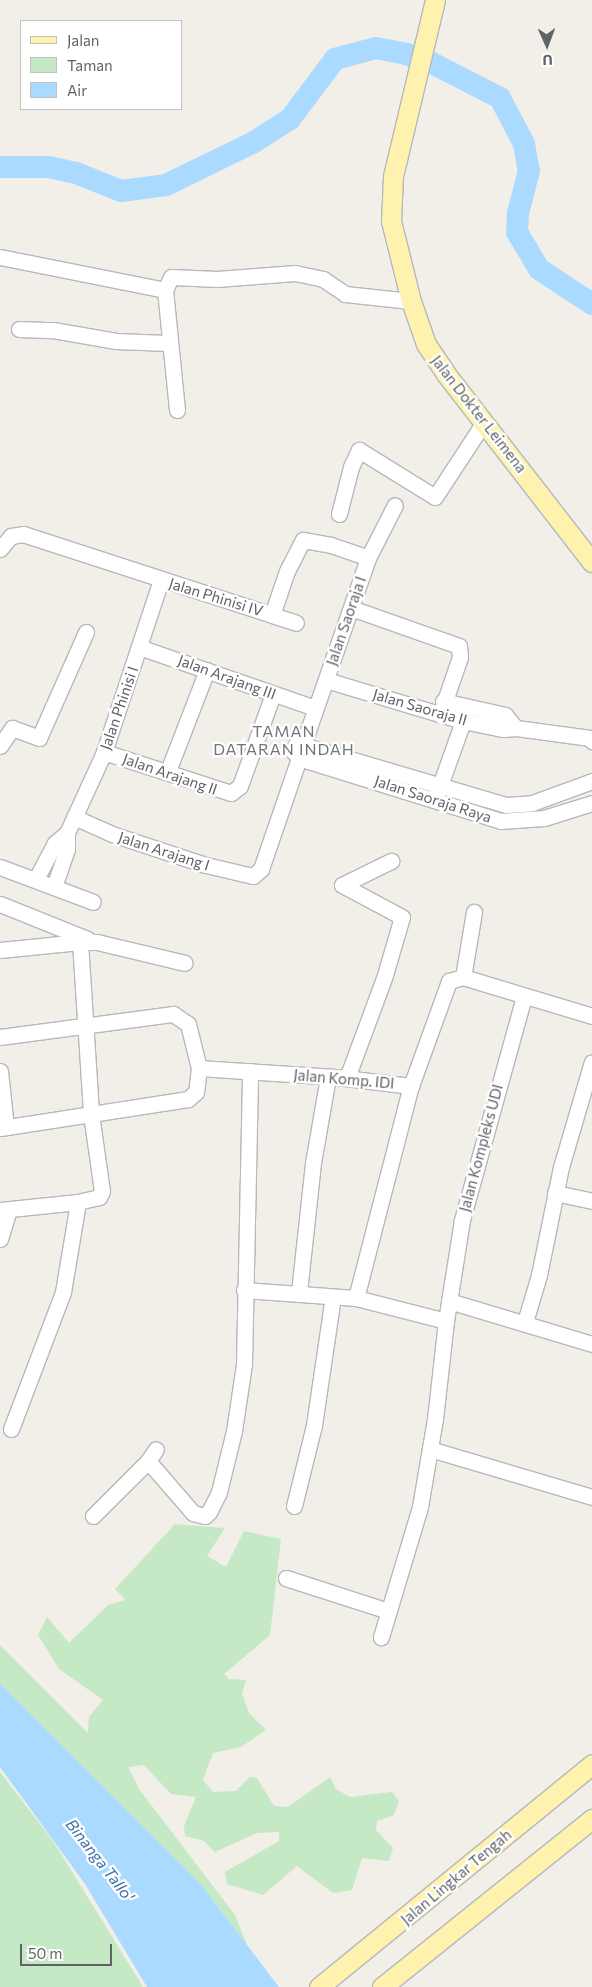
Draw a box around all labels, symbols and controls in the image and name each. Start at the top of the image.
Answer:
legend [20,20,182,110]
north arrow [522,20,572,70]
text: Jalan [67,31,99,49]
text: U [542,52,553,69]
text: Taman [67,56,113,74]
text: Air [67,81,87,99]
street label: Jalan Dokter Leimena [428,352,530,476]
street label: Jalan Phinisi IV [167,574,265,620]
street label: Jalan Saoraja I [322,574,370,668]
street label: Jalan Arajang III [175,651,279,703]
street label: Jalan Phinisi I [96,664,142,752]
street label: Jalan Saoraja II [371,685,469,729]
district label: TAMAN DATARAN INDAH [212,721,356,759]
street label: Jalan Arajang II [120,749,220,799]
street label: Jalan Saoraja Raya [372,772,494,826]
street label: Jalan Arajang I [116,828,212,874]
street label: Jalan Komp. IDI [293,1066,395,1092]
street label: Jalan Kompleks UDI [455,1082,507,1214]
water label: Binanga Tallo' [62,1815,138,1905]
street label: Jalan Lingkar Tengah [397,1826,515,1928]
scale bar [22,1934,115,1966]
text: 50 m [28,1944,62,1962]

